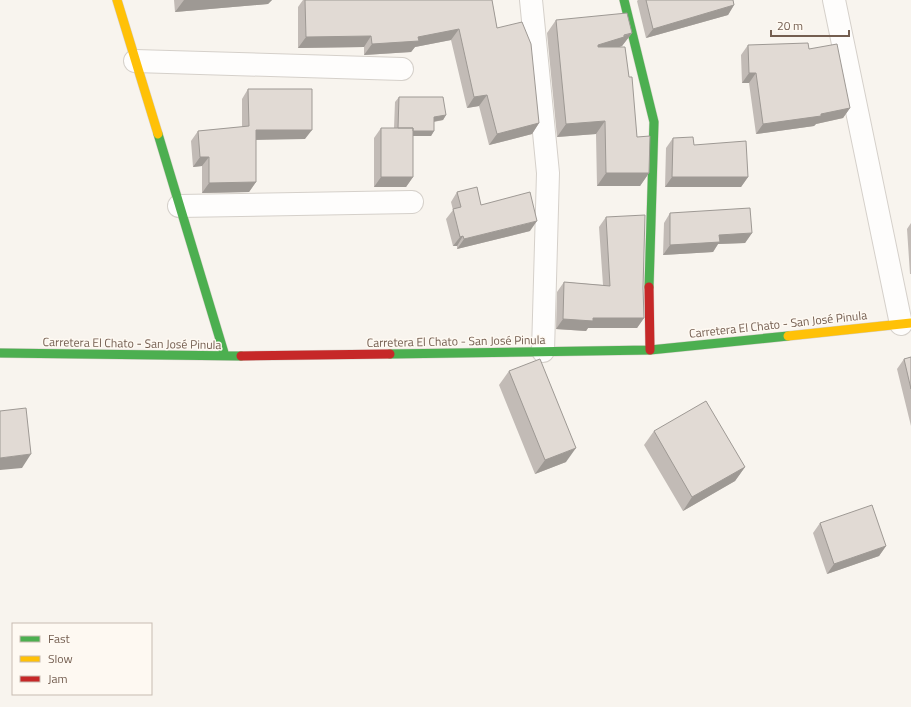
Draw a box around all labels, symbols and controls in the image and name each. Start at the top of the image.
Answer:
scale bar [771,12,849,38]
text: 20 m [777,16,803,35]
street label: Carretera El Chato - San José Pinula [688,305,868,343]
street label: Carretera El Chato - San José Pinula [366,330,546,352]
street label: Carretera El Chato - San José Pinula [42,332,222,354]
legend [12,623,152,695]
text: Fast [48,629,71,648]
text: Slow [48,649,73,668]
text: Jam [48,669,68,688]

